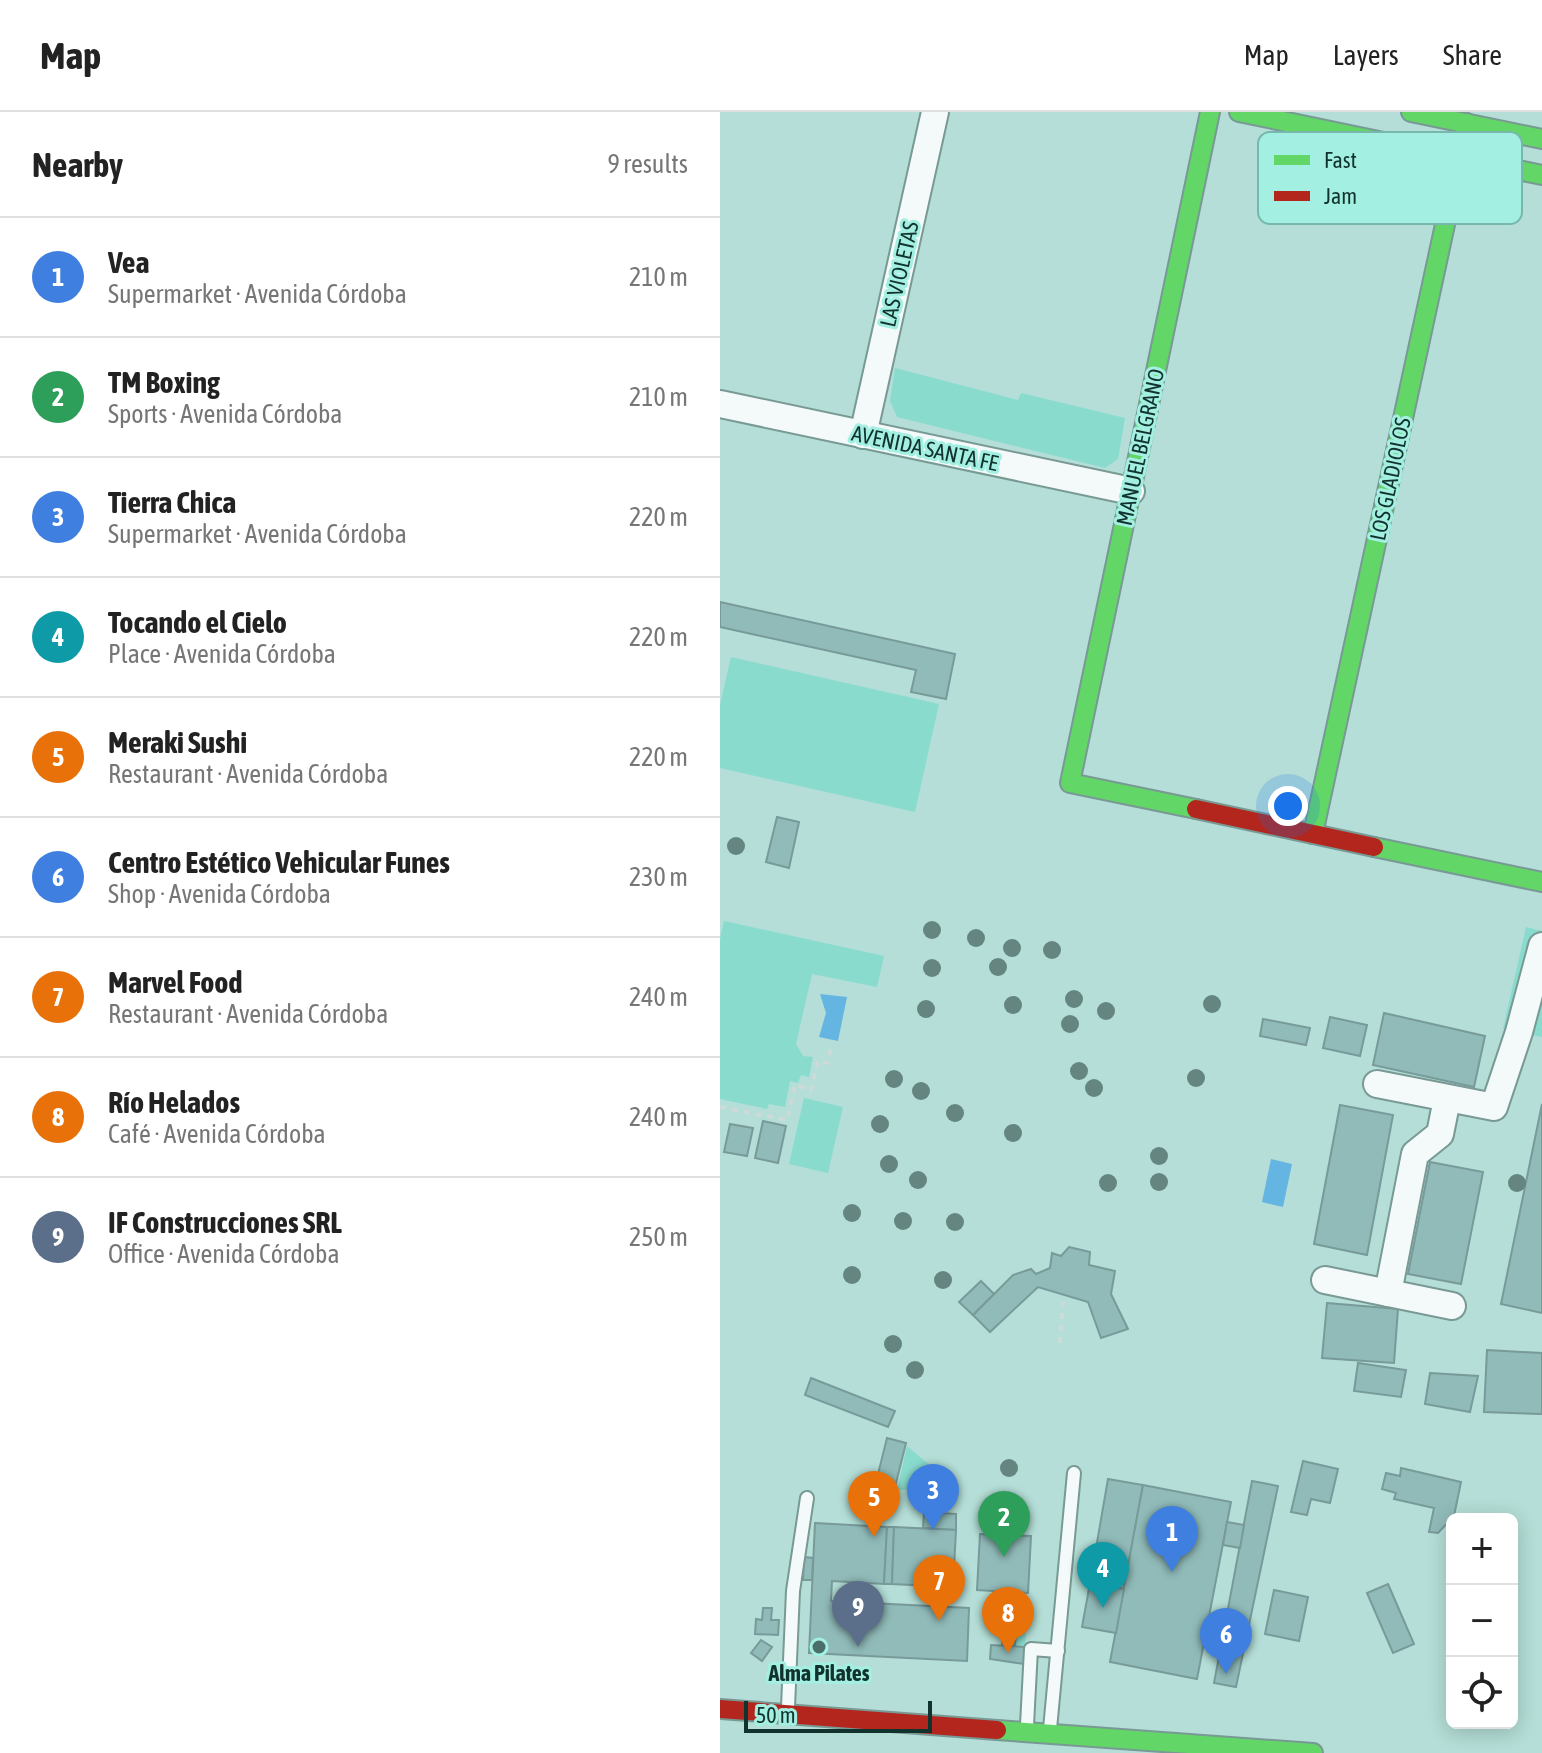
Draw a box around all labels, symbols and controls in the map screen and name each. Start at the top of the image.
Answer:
text: Map [40,34,101,77]
text: Map [1244,39,1289,71]
text: Layers [1333,39,1399,71]
text: Share [1443,39,1502,71]
legend [1258,132,1522,224]
text: Nearby [32,145,123,184]
text: Fast [1324,147,1357,173]
text: 9 results [607,149,688,179]
text: Jam [1324,183,1357,209]
street label: LAS VIOLETAS [874,219,924,329]
text: Vea [108,245,149,279]
text: 1 [52,262,64,292]
text: 210 m [629,262,688,292]
text: Supermarket · Avenida Córdoba [108,279,407,309]
text: TM Boxing [108,365,220,399]
street label: MANUEL BELGRANO [1111,366,1169,528]
text: 2 [52,382,64,412]
text: 210 m [629,382,688,412]
text: Sports · Avenida Córdoba [108,399,342,429]
street label: LOS GLADIOLOS [1364,415,1416,543]
street label: AVENIDA SANTA FE [849,420,1001,476]
text: Tierra Chica [108,485,236,519]
text: 3 [52,502,64,532]
text: 220 m [629,502,688,532]
text: Supermarket · Avenida Córdoba [108,519,407,549]
text: Tocando el Cielo [108,605,287,639]
text: 4 [52,622,64,652]
text: 220 m [629,622,688,652]
text: Place · Avenida Córdoba [108,639,336,669]
text: Meraki Sushi [108,725,247,759]
text: 5 [52,742,64,772]
text: 220 m [629,742,688,772]
text: Restaurant · Avenida Córdoba [108,759,388,789]
your location [1268,786,1308,826]
text: Centro Estético Vehicular Funes [108,845,450,879]
text: 6 [52,862,64,892]
text: 230 m [629,862,688,892]
text: Shop · Avenida Córdoba [108,879,331,909]
text: Marvel Food [108,965,243,999]
text: 7 [52,982,64,1012]
text: 240 m [629,982,688,1012]
text: Restaurant · Avenida Córdoba [108,999,388,1029]
text: Río Helados [108,1085,240,1119]
text: 8 [52,1102,64,1132]
text: 240 m [629,1102,688,1132]
text: Café · Avenida Córdoba [108,1119,326,1149]
text: IF Construcciones SRL [108,1205,342,1239]
text: 9 [52,1222,64,1252]
text: 250 m [629,1222,688,1252]
text: Office · Avenida Córdoba [108,1239,339,1269]
pin: 3 [907,1464,959,1530]
pin: 5 [848,1471,900,1537]
pin: 2 [978,1491,1030,1557]
pin: 1 [1146,1506,1198,1572]
map controls [1446,1513,1518,1729]
button: + [1446,1513,1518,1585]
pin: 4 [1077,1542,1129,1608]
pin: 7 [913,1555,965,1621]
pin: 9 [832,1581,884,1647]
button: − [1446,1585,1518,1657]
pin: 8 [982,1587,1034,1653]
pin: 6 [1200,1608,1252,1674]
marker: Alma Pilates [810,1638,828,1656]
button: locate [1446,1657,1518,1729]
place label: Alma Pilates [767,1660,870,1686]
scale bar [744,1697,932,1733]
text: 50 m [756,1702,796,1728]

